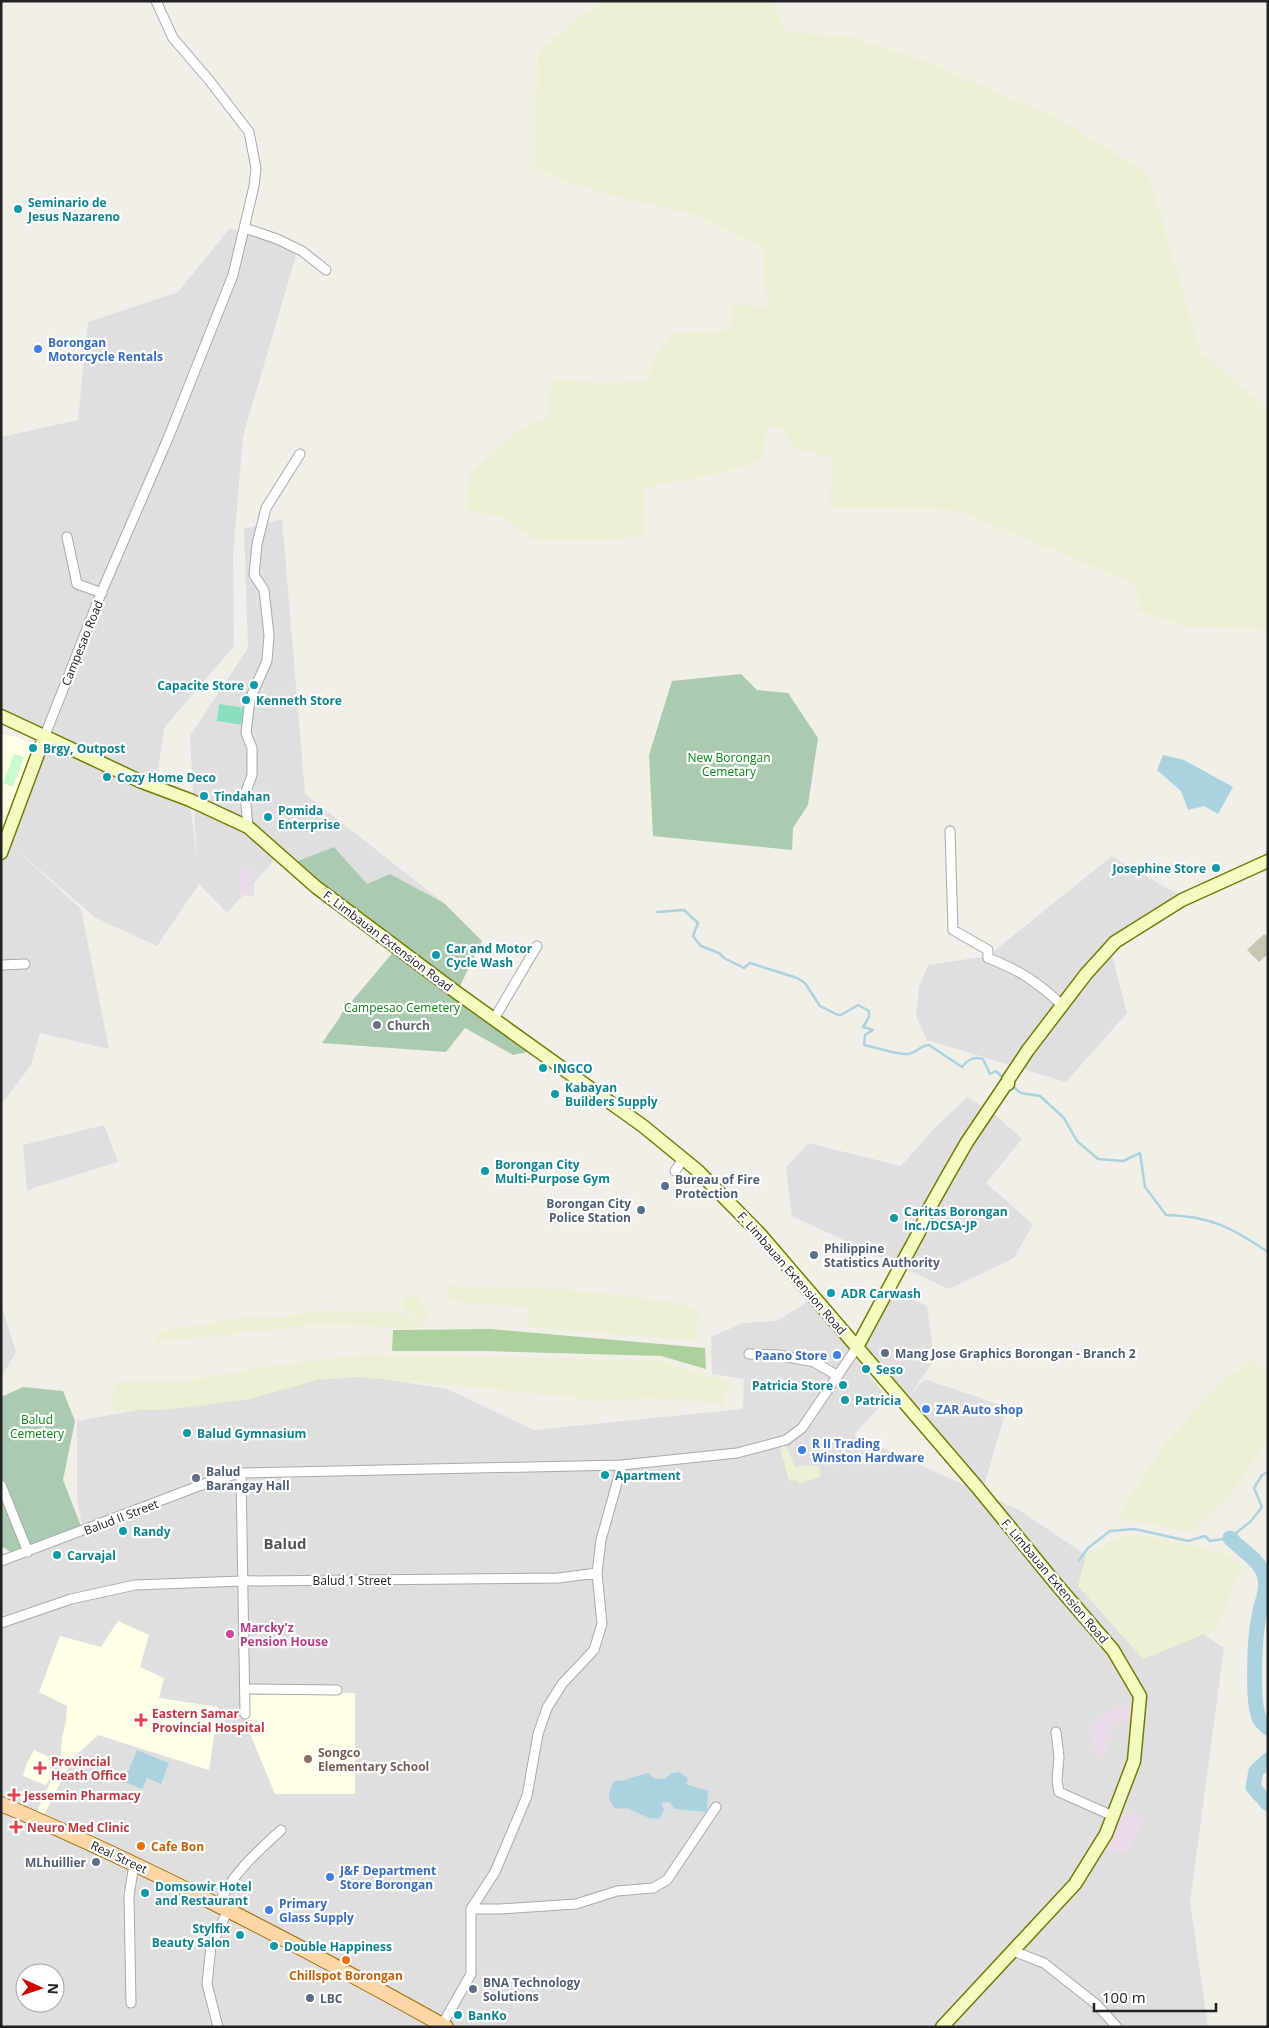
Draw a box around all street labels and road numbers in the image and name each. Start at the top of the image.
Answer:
street label: Campesao Road [57,598,107,688]
street label: F. Limbauan Extension Road [320,887,456,995]
street label: F. Limbauan Extension Road [734,1208,850,1338]
street label: Balud II Street [81,1495,161,1539]
street label: F. Limbauan Extension Road [998,1515,1112,1647]
street label: Balud 1 Street [313,1572,391,1589]
street label: Real Street [88,1837,150,1877]

